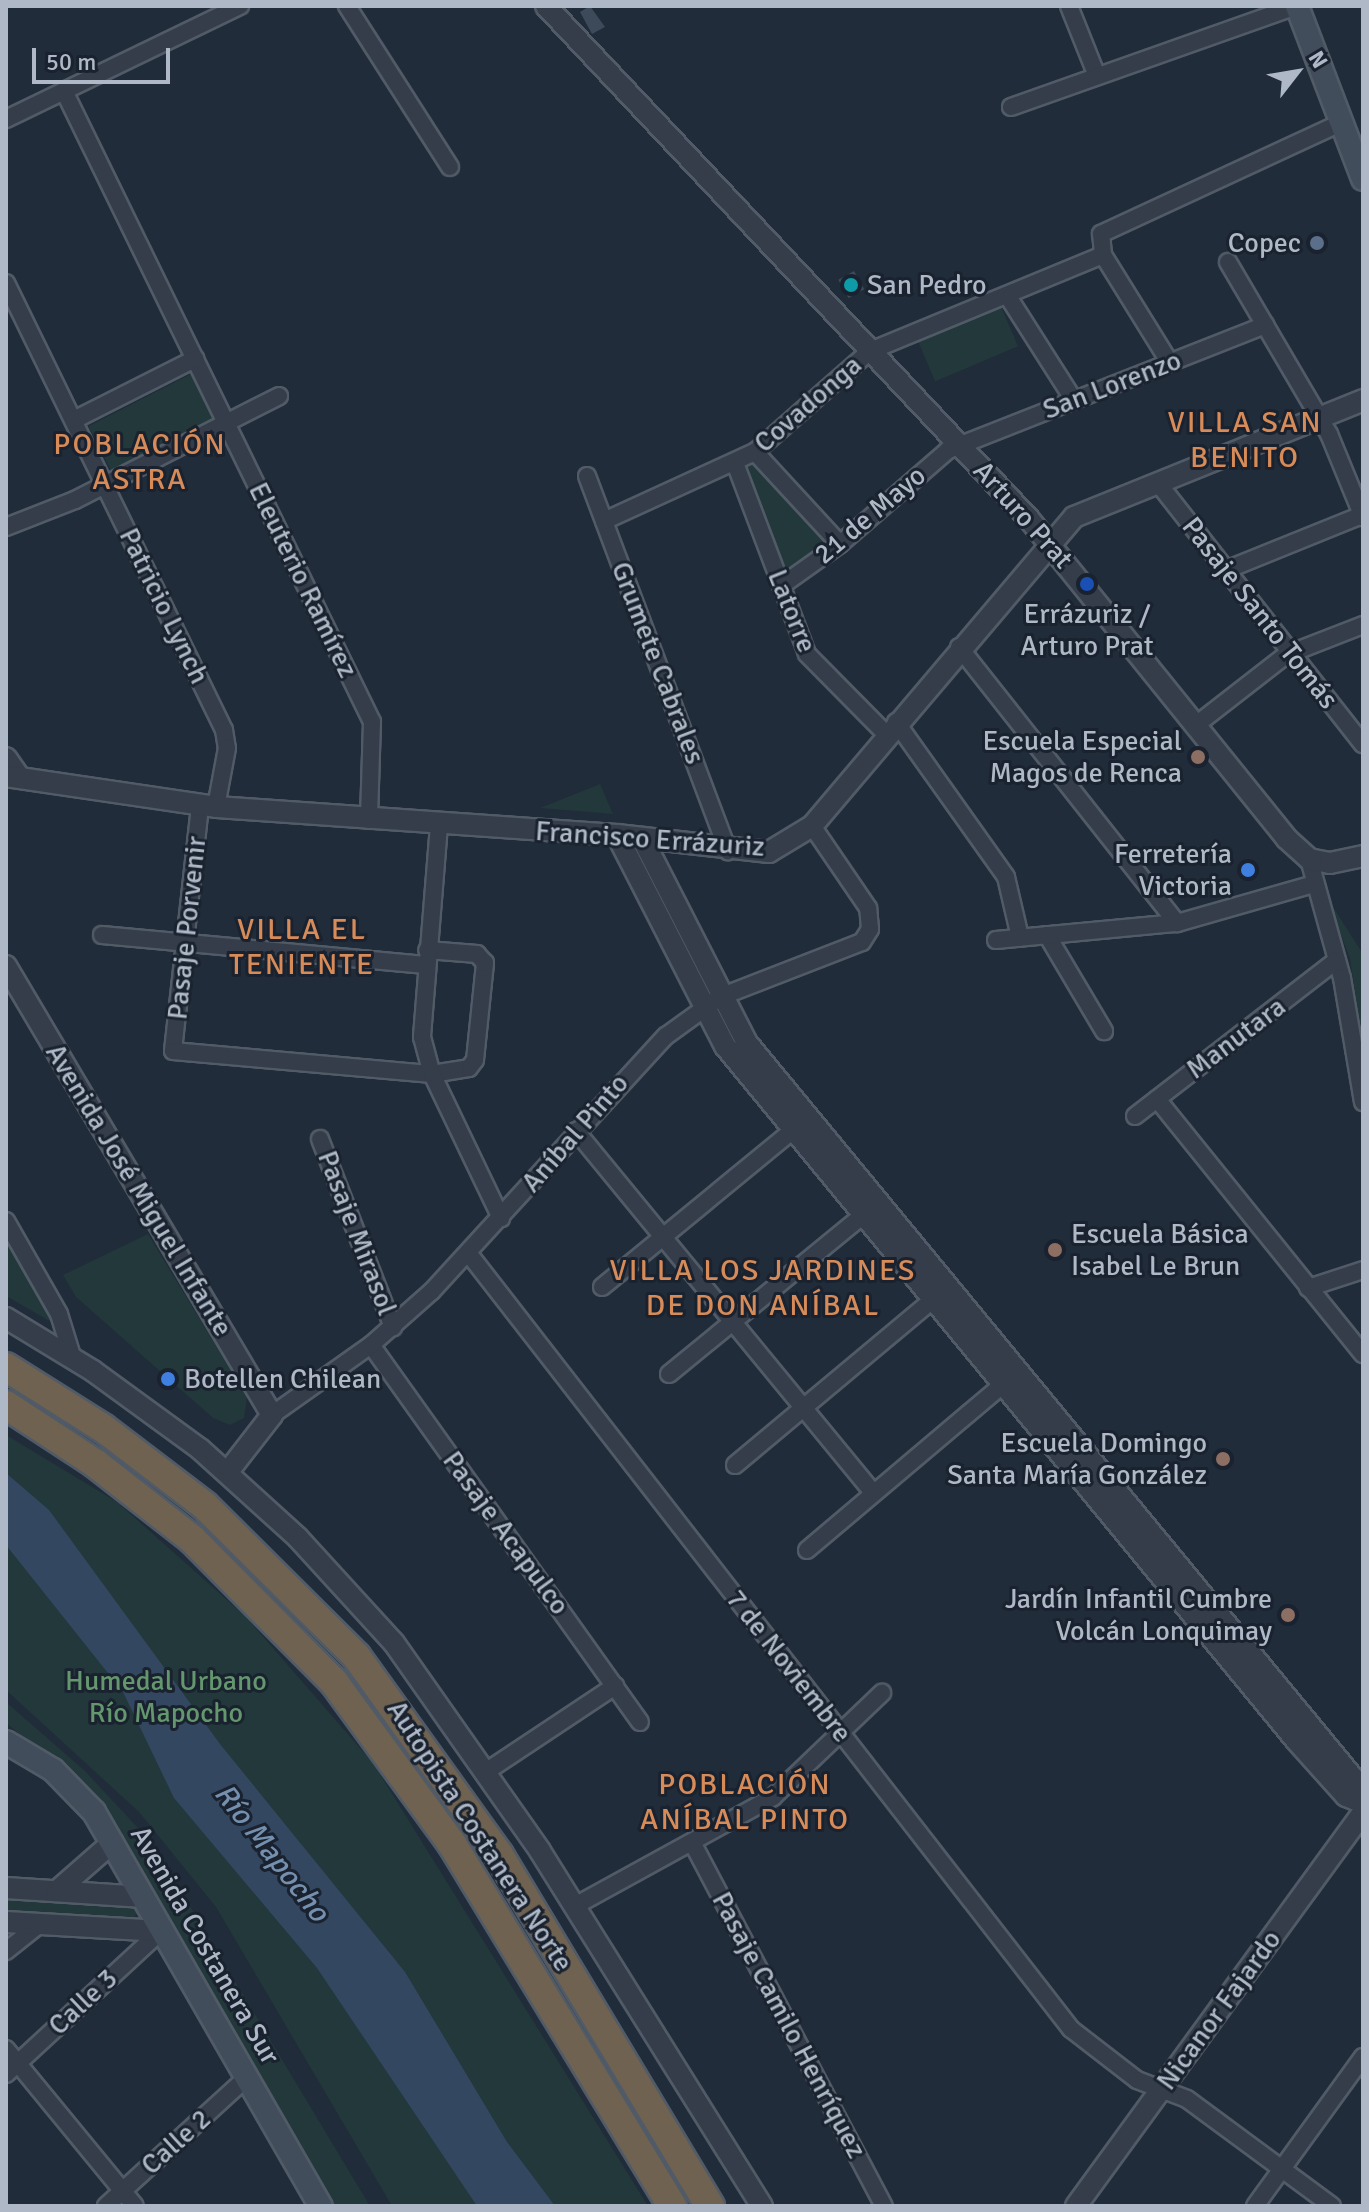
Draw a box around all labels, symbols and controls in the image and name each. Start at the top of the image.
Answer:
scale bar [36,32,174,82]
north arrow [1257,32,1337,112]
text: N [1302,46,1334,73]
text: 50 m [46,47,96,77]
place label: Copec [1228,226,1301,260]
marker: Copec [1308,234,1326,252]
place label: San Pedro [867,268,986,302]
marker: San Pedro [842,276,860,294]
street label: San Lorenzo [1038,343,1186,427]
street label: Covadonga [747,348,869,460]
district label: VILLA SAN BENITO [1167,405,1323,476]
district label: POBLACIÓN ASTRA [53,427,227,498]
street label: Arturo Prat [966,454,1080,576]
street label: 21 de Mayo [807,459,933,571]
street label: Eleuterio Ramírez [241,477,365,683]
street label: Pasaje Santo Tomás [1175,510,1345,716]
street label: Patricio Lynch [112,523,216,689]
street label: Grumete Cabrales [604,557,712,769]
street label: Latorre [760,565,824,657]
marker: Errázuriz / Arturo Prat [1078,575,1096,593]
place label: Errázuriz / Arturo Prat [1021,597,1153,663]
place label: Escuela Especial Magos de Renca [982,724,1182,790]
marker: Escuela Especial Magos de Renca [1189,748,1207,766]
street label: Francisco Errázuriz [534,814,766,864]
street label: Pasaje Porvenir [161,835,213,1021]
place label: Ferretería Victoria [1114,837,1232,903]
marker: Ferretería Victoria [1239,861,1257,879]
district label: VILLA EL TENIENTE [229,912,375,982]
street label: Manutara [1180,990,1292,1086]
street label: Avenida José Miguel Infante [38,1038,240,1342]
street label: Aníbal Pinto [514,1067,636,1199]
street label: Pasaje Mirasol [310,1146,404,1320]
place label: Escuela Básica Isabel Le Brun [1071,1217,1249,1283]
marker: Escuela Básica Isabel Le Brun [1046,1241,1064,1259]
district label: VILLA LOS JARDINES DE DON ANÍBAL [609,1253,917,1324]
place label: Botellen Chilean [184,1362,381,1396]
marker: Botellen Chilean [159,1370,177,1388]
place label: Escuela Domingo Santa María González [947,1426,1207,1492]
street label: Pasaje Acapulco [435,1445,577,1621]
marker: Escuela Domingo Santa María González [1214,1450,1232,1468]
place label: Jardín Infantil Cumbre Volcán Lonquimay [1005,1582,1272,1648]
street label: 7 de Noviembre [719,1583,859,1749]
marker: Jardín Infantil Cumbre Volcán Lonquimay [1279,1606,1297,1624]
park label: Humedal Urbano Río Mapocho [65,1664,267,1730]
street label: Autopista Costanera Norte [380,1694,580,1978]
district label: POBLACIÓN ANÍBAL PINTO [640,1767,850,1838]
water label: Río Mapocho [206,1777,336,1929]
street label: Avenida Costanera Sur [123,1820,287,2070]
street label: Pasaje Camilo Henríquez [705,1886,873,2164]
street label: Nicanor Fajardo [1150,1923,1288,2097]
street label: Calle 3 [42,1962,124,2042]
street label: Calle 2 [134,2102,218,2182]

